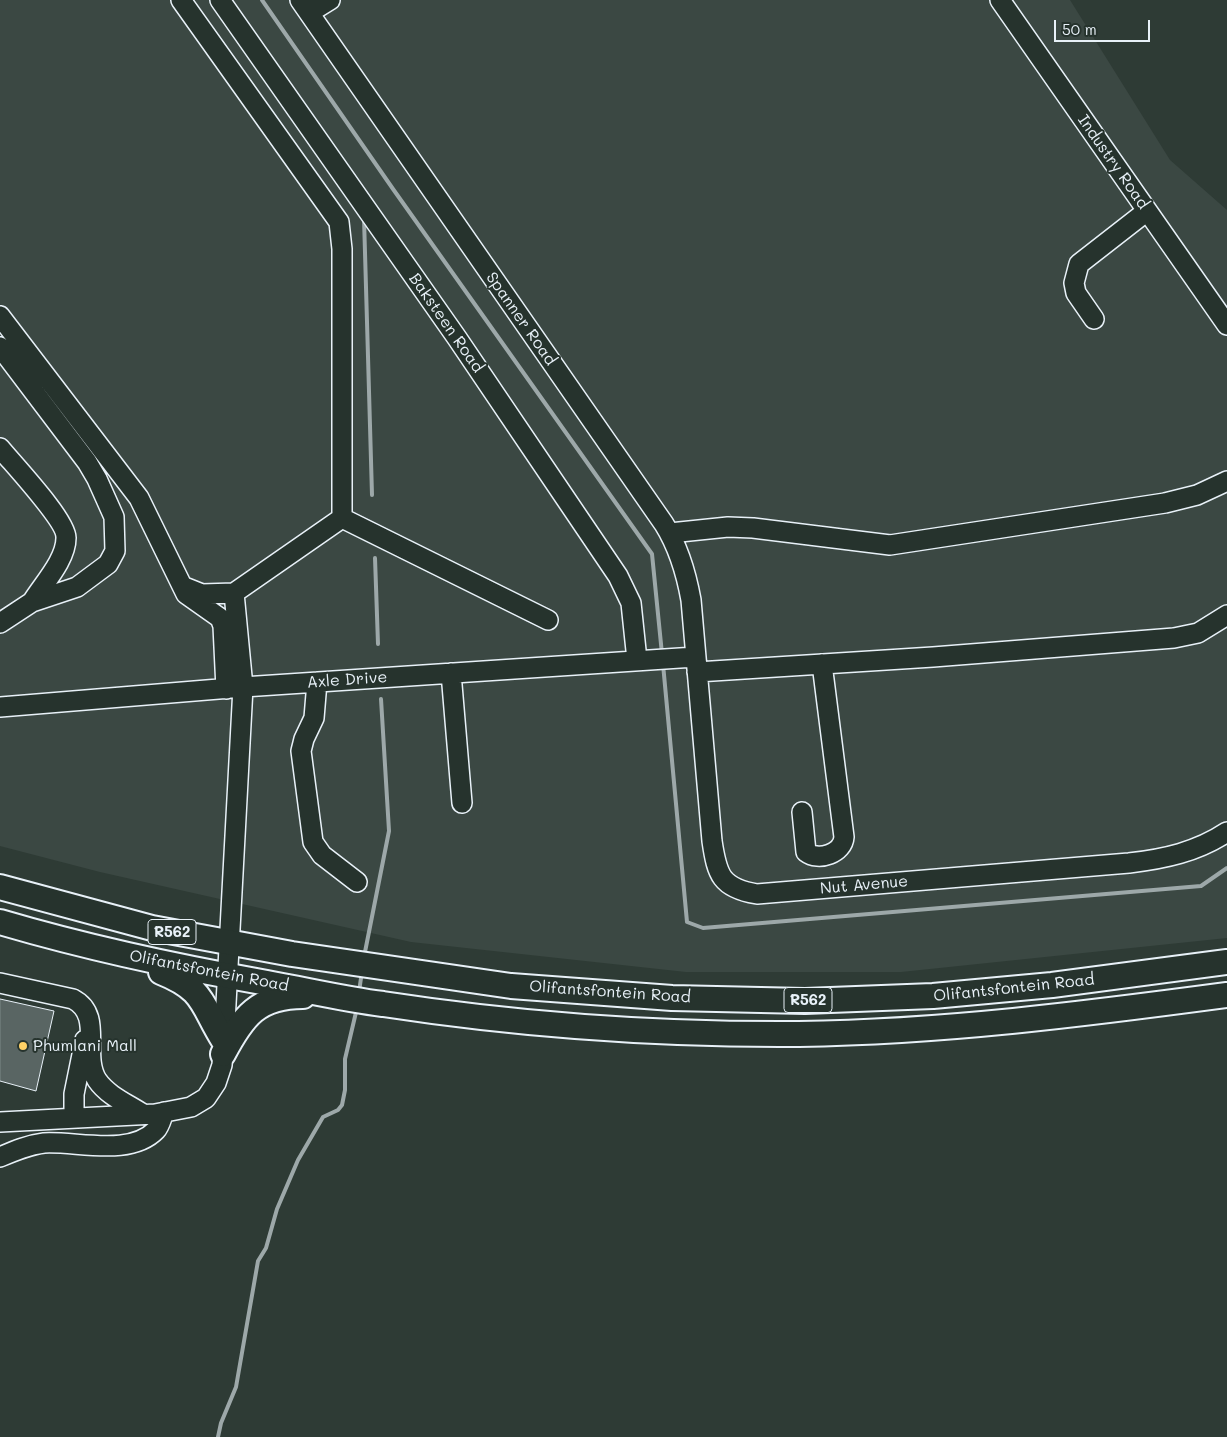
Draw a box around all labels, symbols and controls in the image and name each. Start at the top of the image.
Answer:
scale bar [1057,10,1153,42]
text: 50 m [1062,19,1097,39]
street label: Industry Road [1073,111,1153,213]
street label: Spanner Road [482,269,560,369]
street label: Baksteen Road [405,270,487,376]
street label: Axle Drive [306,668,388,692]
street label: Nut Avenue [819,872,909,898]
road number: R562 [148,920,196,944]
street label: Olifantsfontein Road [128,946,290,996]
street label: Olifantsfontein Road [933,970,1095,1006]
street label: Olifantsfontein Road [529,977,691,1007]
road number: R562 [784,988,832,1012]
place label: Phumlani Mall [33,1036,137,1056]
marker: Phumlani Mall [17,1040,29,1052]

